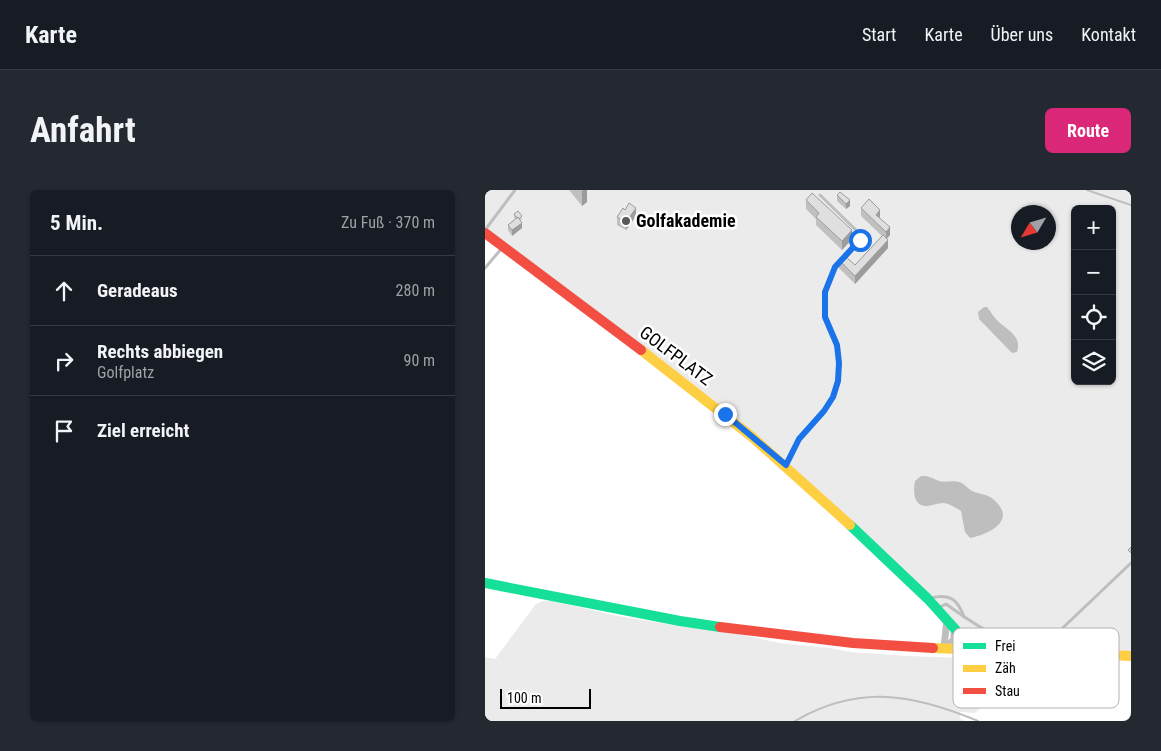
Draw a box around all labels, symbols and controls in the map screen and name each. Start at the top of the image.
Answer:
text: Karte [25,21,77,49]
text: Start [862,24,896,45]
text: Karte [924,24,963,45]
text: Über uns [991,24,1053,45]
text: Kontakt [1081,24,1136,45]
button: Route [1045,108,1131,153]
text: Anfahrt [30,110,136,151]
north arrow [1011,205,1056,250]
map controls [1071,205,1116,385]
button: + [1071,205,1116,250]
place label: Golfakademie [636,210,736,231]
text: 5 Min. [50,211,103,235]
text: Zu Fuß · 370 m [341,213,435,232]
marker: Golfakademie [620,215,632,227]
route start [849,229,872,252]
button: − [1071,250,1116,295]
icon: ahead [50,277,78,305]
text: Geradeaus [97,279,178,302]
text: 280 m [396,281,435,300]
button: locate [1071,295,1116,340]
street label: GOLFPLATZ [636,322,717,390]
text: Rechts abbiegen [97,340,223,363]
button: layers [1071,340,1116,385]
icon: right [50,347,78,375]
text: 90 m [403,351,435,370]
text: Golfplatz [97,363,154,382]
route end [714,403,737,426]
icon: arrive [50,417,78,445]
text: Ziel erreicht [97,419,189,442]
legend [953,628,1119,708]
text: Frei [995,638,1015,654]
text: Zäh [995,660,1016,676]
text: Stau [995,683,1020,699]
scale bar [500,686,591,709]
text: 100 m [507,690,542,706]

